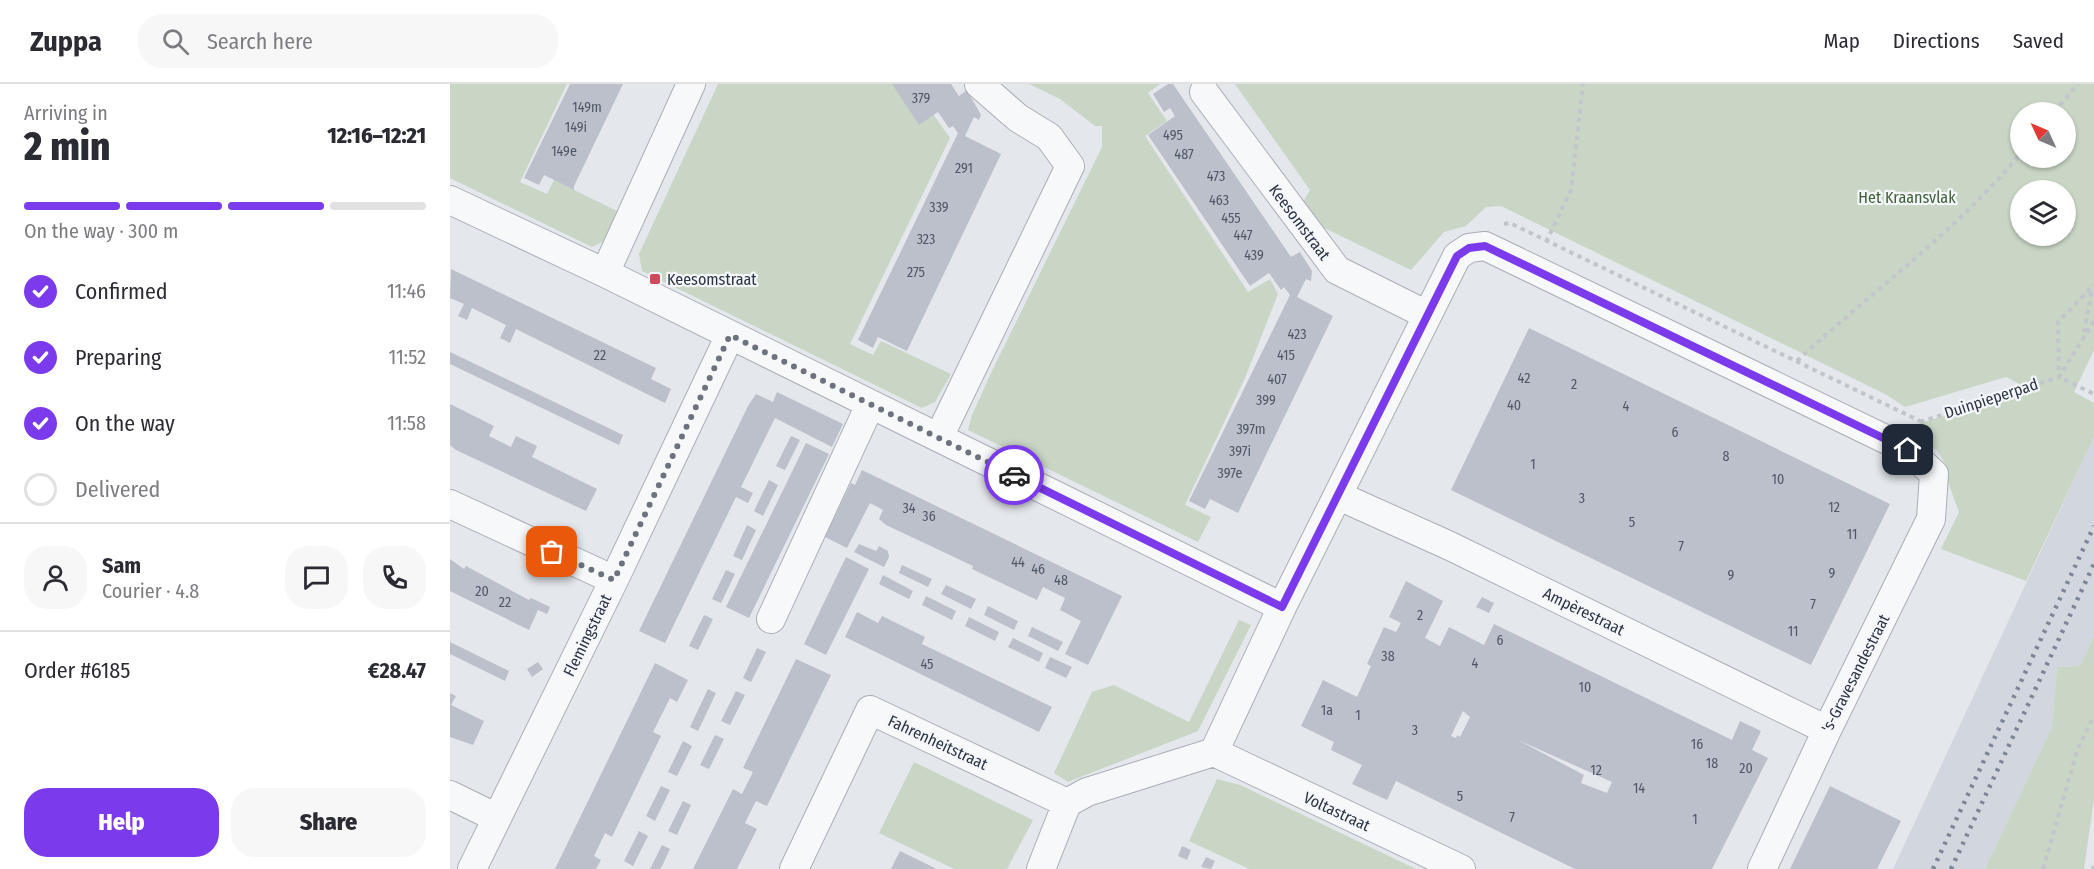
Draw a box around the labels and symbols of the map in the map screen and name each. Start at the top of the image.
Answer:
house number: 379 [912,90,930,107]
house number: 149m [572,99,602,116]
north arrow [2010,102,2076,168]
house number: 149i [565,119,587,136]
house number: 495 [1163,127,1183,144]
house number: 149e [551,143,577,160]
house number: 487 [1174,146,1194,163]
house number: 291 [955,160,973,177]
house number: 473 [1207,168,1225,185]
street label: Keesomstraat [1265,181,1335,264]
park label: Het Kraansvlak [1858,188,1956,207]
house number: 463 [1209,192,1229,209]
house number: 339 [929,199,949,216]
house number: 455 [1221,210,1241,227]
house number: 447 [1234,227,1253,244]
house number: 323 [917,231,935,248]
house number: 439 [1244,247,1264,264]
house number: 275 [907,264,925,281]
place label: Keesomstraat [667,270,757,289]
marker: Keesomstraat [648,272,662,286]
house number: 423 [1287,326,1307,343]
house number: 22 [594,347,606,364]
house number: 415 [1277,347,1295,364]
house number: 42 [1518,370,1530,387]
house number: 407 [1267,371,1287,388]
street label: Duinpieperpad [1942,374,2040,423]
house number: 2 [1571,376,1577,393]
house number: 399 [1256,392,1276,409]
house number: 40 [1507,397,1521,414]
house number: 4 [1623,398,1630,415]
house number: 397m [1236,421,1266,438]
house number: 6 [1672,424,1679,441]
pin [1882,424,1933,475]
house number: 397i [1229,443,1251,460]
courier [984,445,1044,505]
house number: 8 [1723,448,1730,465]
house number: 1 [1530,456,1536,473]
house number: 397e [1218,465,1243,482]
house number: 10 [1772,471,1784,488]
house number: 3 [1579,490,1585,507]
house number: 12 [1828,499,1840,516]
house number: 34 [902,500,916,517]
house number: 36 [922,508,936,525]
house number: 5 [1629,514,1635,531]
pin [526,526,577,577]
house number: 11 [1847,526,1857,543]
house number: 7 [1678,538,1684,555]
house number: 44 [1011,554,1025,571]
house number: 46 [1031,561,1045,578]
house number: 9 [1829,565,1836,582]
house number: 9 [1728,567,1735,584]
house number: 48 [1054,572,1068,589]
house number: 20 [475,583,489,600]
street label: Ampèrestraat [1540,584,1628,640]
street label: Flemingstraat [559,590,616,679]
house number: 22 [499,594,511,611]
house number: 7 [1810,596,1816,613]
house number: 2 [1417,607,1423,624]
street label: 's-Gravesandestraat [1817,610,1894,735]
house number: 11 [1788,623,1798,640]
house number: 6 [1497,632,1504,649]
house number: 38 [1381,648,1395,665]
house number: 4 [1472,655,1479,672]
house number: 45 [920,656,934,673]
house number: 10 [1579,679,1591,696]
house number: 1a [1321,702,1333,719]
house number: 1 [1355,707,1361,724]
street label: Fahrenheitstraat [885,711,991,774]
house number: 3 [1412,722,1418,739]
house number: 16 [1691,736,1703,753]
house number: 18 [1706,755,1718,772]
house number: 20 [1739,760,1753,777]
house number: 12 [1590,762,1602,779]
house number: 14 [1633,780,1645,797]
street label: Voltastraat [1301,788,1374,835]
house number: 5 [1457,788,1463,805]
house number: 7 [1509,809,1515,826]
house number: 1 [1692,811,1698,828]

